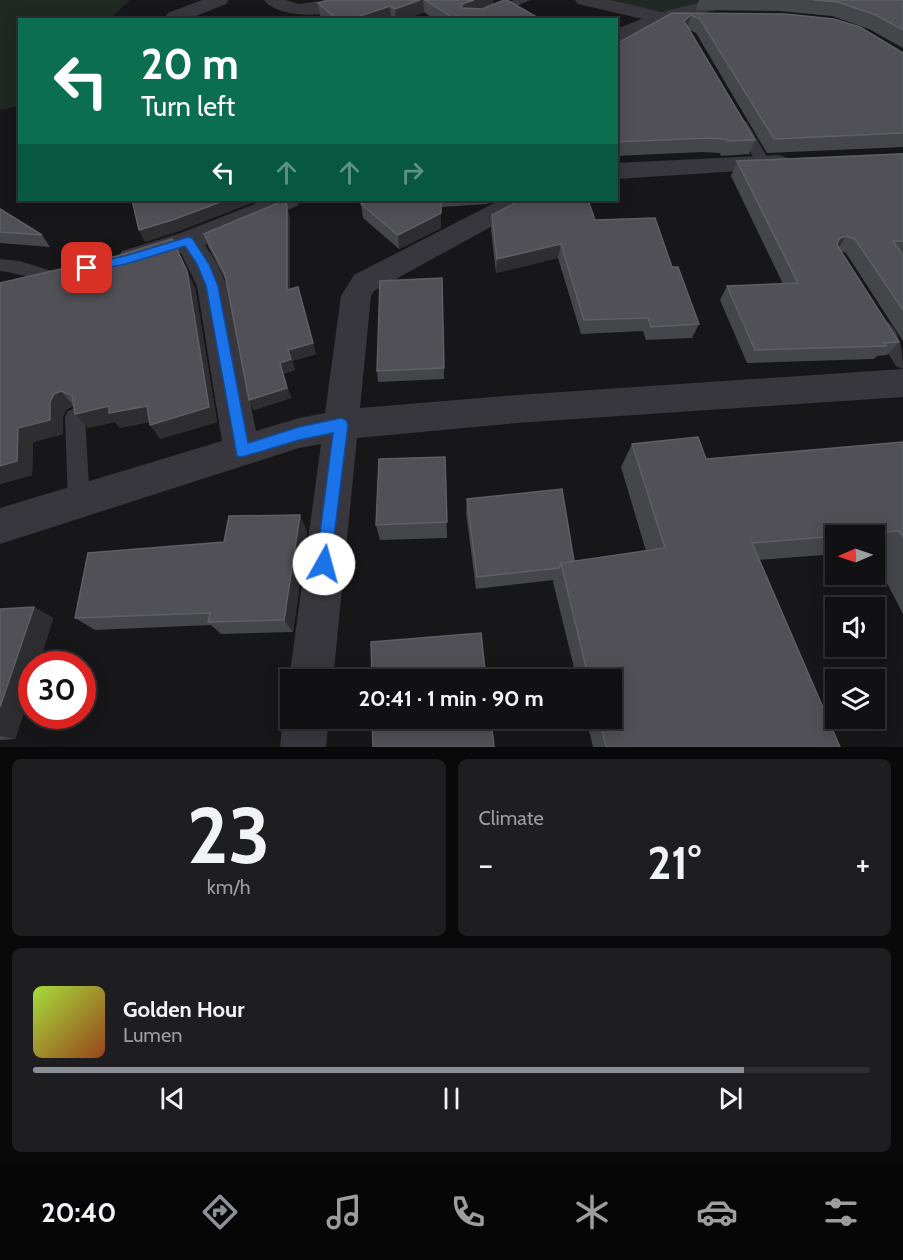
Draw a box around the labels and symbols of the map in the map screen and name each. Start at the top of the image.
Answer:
pin [61,242,112,293]
north arrow [825,525,885,585]
position arrow [292,532,356,596]
speed limit sign: 30 [18,651,96,729]

